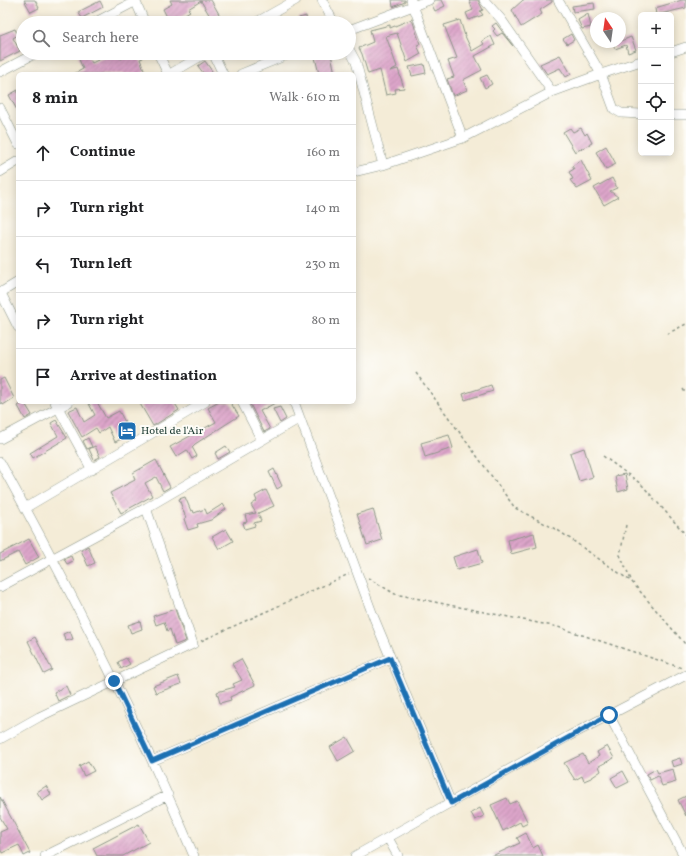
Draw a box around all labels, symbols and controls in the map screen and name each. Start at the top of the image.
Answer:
north arrow [590,12,626,48]
map controls [638,12,674,156]
button: + [638,12,674,48]
search box [16,16,356,60]
icon: search [30,27,52,49]
text: Search here [62,28,139,49]
button: − [638,48,674,84]
button: locate [638,84,674,120]
text: 8 min [32,87,78,110]
text: Walk · 610 m [269,89,340,107]
button: layers [638,120,674,156]
icon: ahead [32,142,54,164]
text: Continue [70,142,135,163]
text: 160 m [306,144,340,162]
icon: right [32,198,54,220]
text: Turn right [70,198,144,219]
text: 140 m [306,200,340,218]
icon: left [32,254,54,276]
text: Turn left [70,254,132,275]
text: 230 m [305,256,340,274]
icon: right [32,310,54,332]
text: Turn right [70,310,144,331]
text: 80 m [311,312,340,330]
icon: arrive [32,366,54,388]
text: Arrive at destination [70,366,217,387]
hotel icon: Hotel de l'Air [116,420,138,442]
place label: Hotel de l'Air [141,424,204,439]
route end [105,672,123,690]
route start [600,706,618,724]

